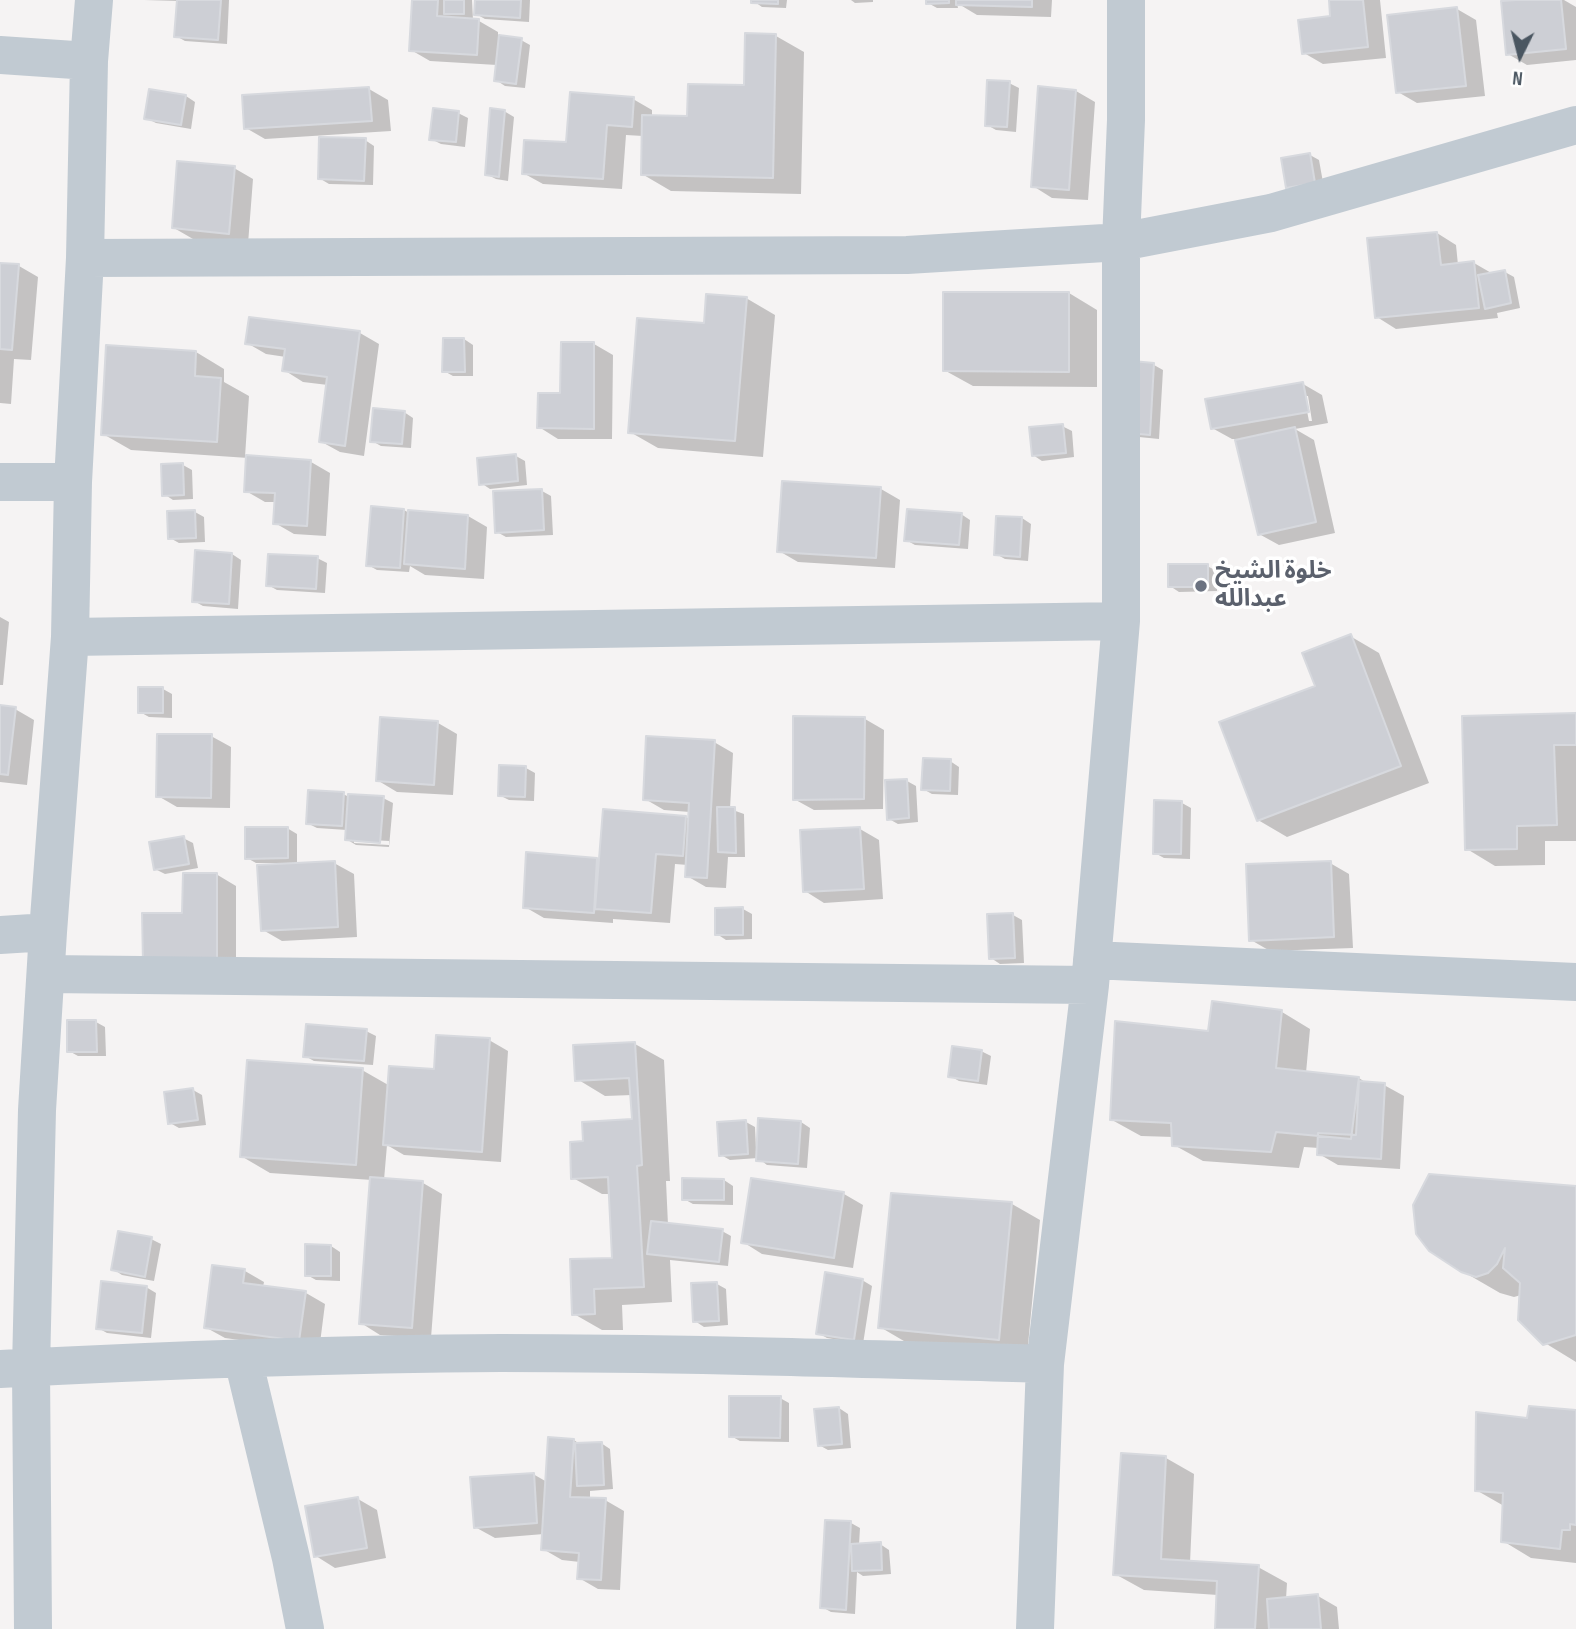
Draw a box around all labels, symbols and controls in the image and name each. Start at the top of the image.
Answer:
north arrow [1485,21,1555,91]
text: N [1512,65,1524,89]
place label: خلوة الشيخ عبدالله [1215,558,1332,614]
marker: خلوة الشيخ عبدالله [1193,578,1209,594]

